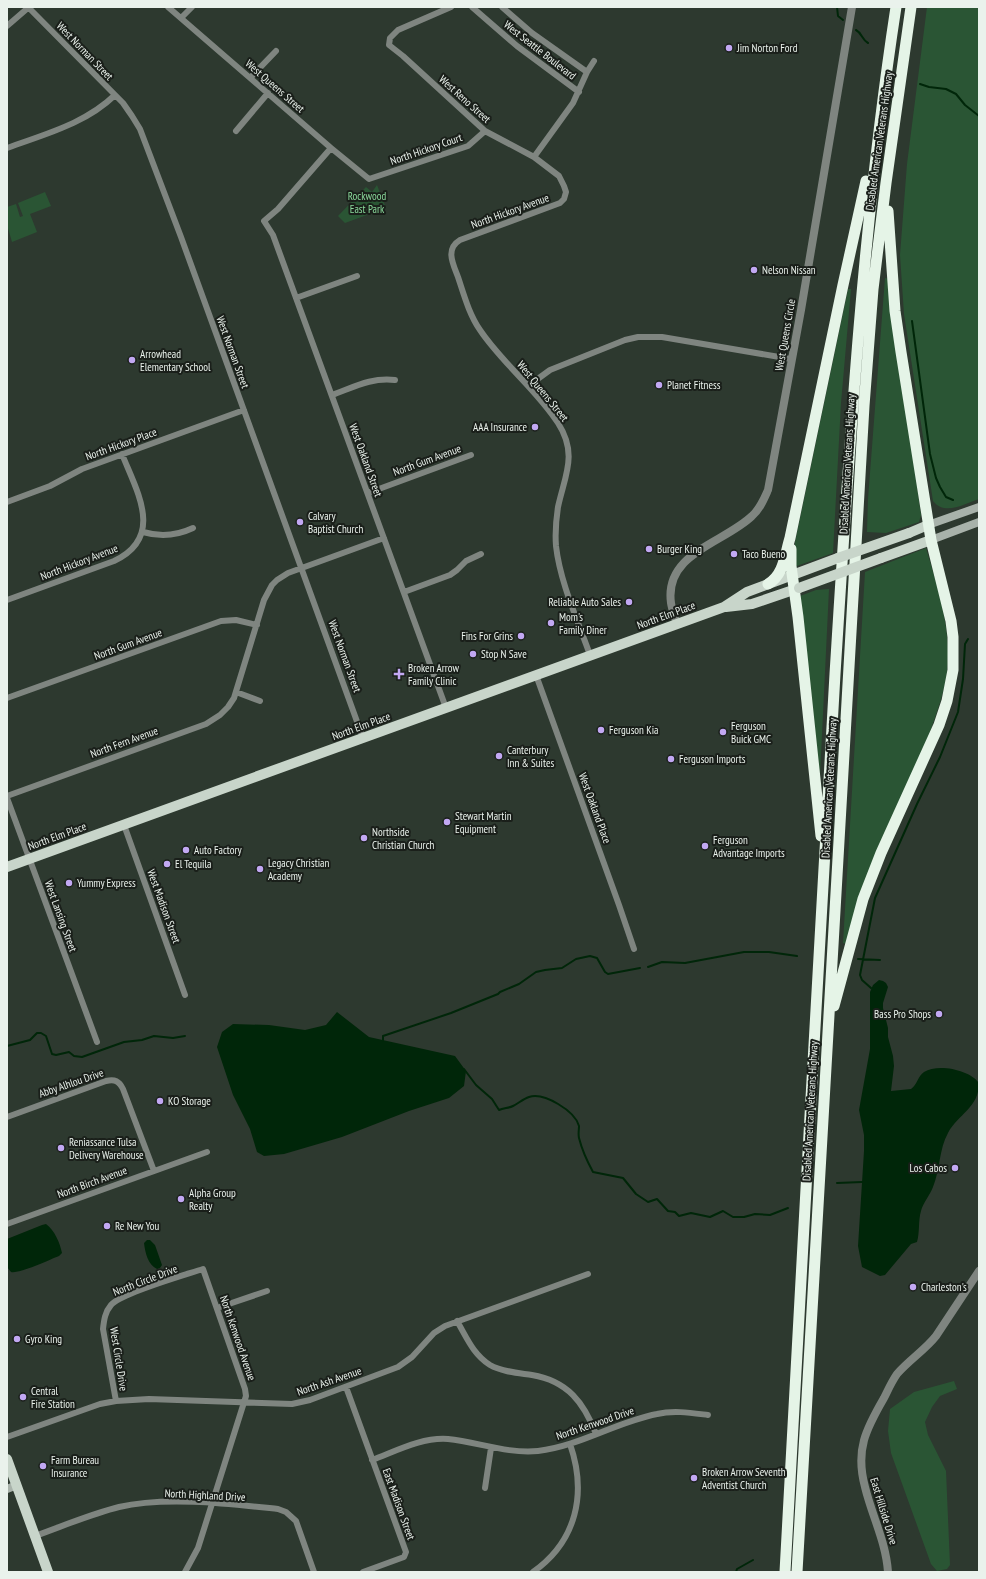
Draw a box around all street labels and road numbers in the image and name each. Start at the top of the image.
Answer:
street label: West Seattle Boulevard [501,17,579,83]
street label: West Norman Street [54,19,116,83]
street label: West Queens Street [242,56,308,116]
street label: Disabled American Veterans Highway [862,70,896,211]
street label: West Reno Street [436,72,494,126]
street label: North Hickory Court [388,130,464,168]
street label: North Hickory Avenue [469,190,551,232]
street label: West Queens Circle [772,298,798,372]
street label: West Norman Street [213,314,253,390]
street label: West Queens Street [514,358,572,424]
street label: Disabled American Veterans Highway [836,393,858,534]
street label: West Oakland Street [346,421,386,499]
street label: North Hickory Place [84,425,159,463]
street label: North Gum Avenue [391,441,463,479]
street label: North Hickory Avenue [38,541,120,583]
street label: North Elm Place [635,598,698,632]
street label: West Norman Street [325,618,365,694]
street label: North Gum Avenue [92,625,164,663]
street label: North Elm Place [330,709,393,743]
street label: Disabled American Veterans Highway [818,717,840,858]
street label: North Fern Avenue [88,723,160,761]
street label: West Oakland Place [576,771,614,846]
street label: North Elm Place [26,819,89,853]
street label: West Madison Street [144,867,184,945]
street label: West Lansing Street [42,878,80,954]
street label: Disabled American Veterans Highway [799,1040,821,1181]
street label: Abby Alhlou Drive [37,1065,106,1101]
street label: North Birch Avenue [55,1163,129,1201]
street label: North Circle Drive [111,1261,180,1299]
street label: North Kenwood Avenue [217,1294,259,1383]
street label: West Circle Drive [107,1326,131,1392]
street label: North Ash Avenue [295,1363,364,1399]
street label: North Kenwood Drive [554,1403,636,1443]
street label: East Madison Street [380,1466,418,1542]
street label: East Hillside Drive [867,1476,901,1547]
street label: North Highland Drive [164,1486,246,1504]

